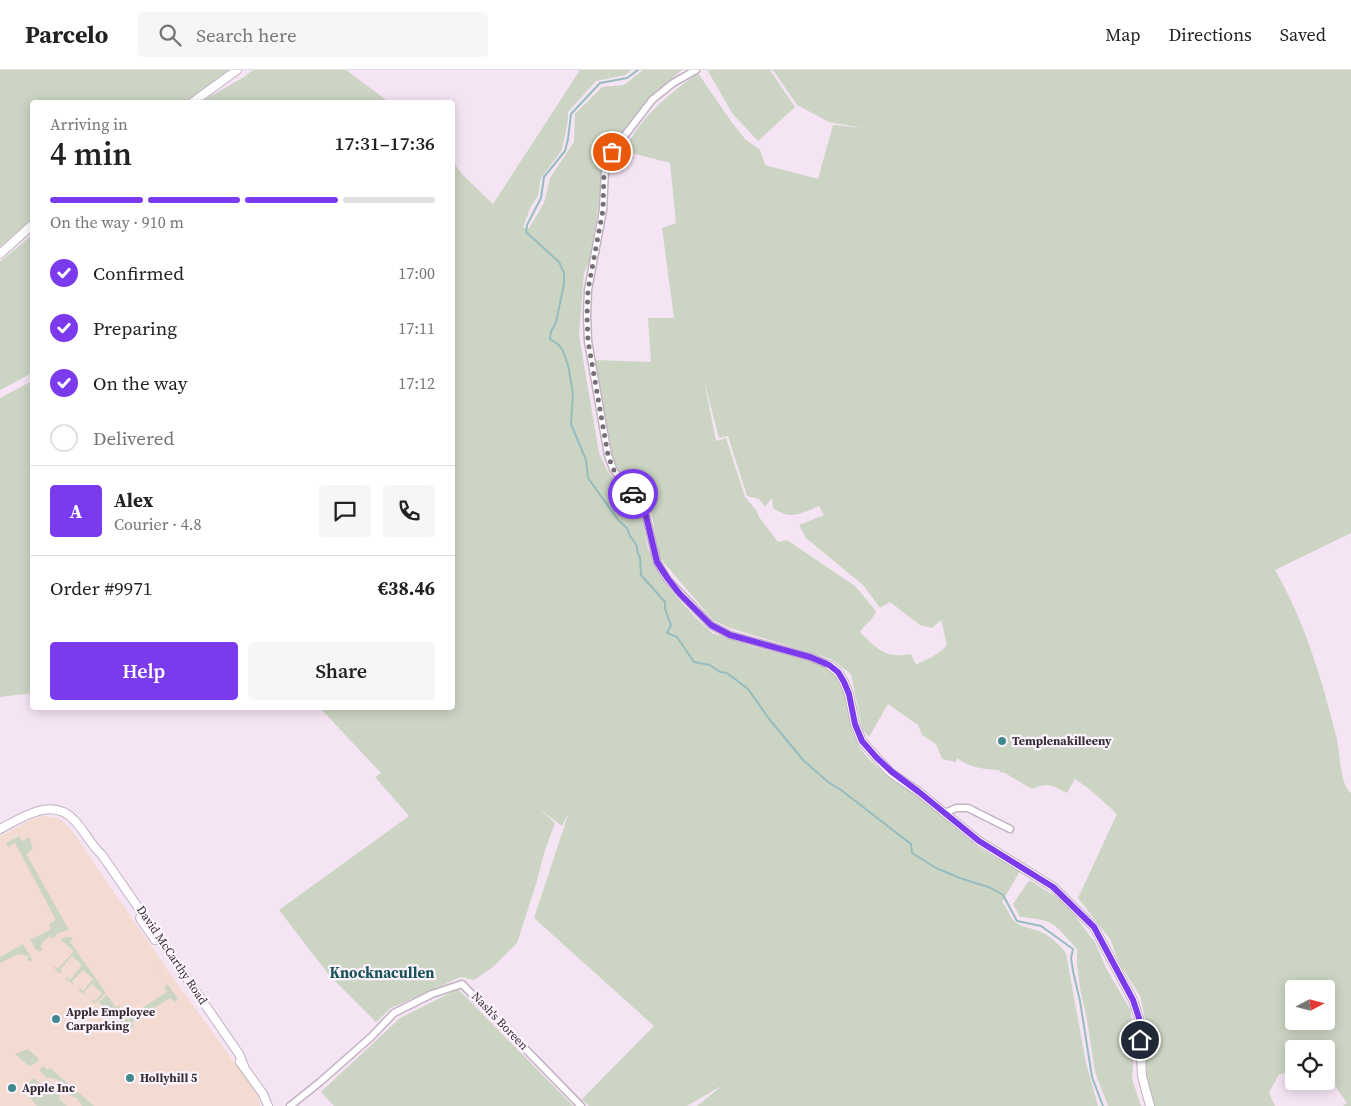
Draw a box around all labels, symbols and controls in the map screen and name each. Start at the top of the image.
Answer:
search box [138,12,488,57]
text: Parcelo [25,18,108,51]
icon: search [156,21,184,49]
text: Search here [196,22,297,48]
text: Map [1105,22,1141,47]
text: Directions [1169,22,1252,47]
text: Saved [1280,22,1326,47]
text: Arriving in [50,113,128,135]
text: 17:31–17:36 [335,130,435,156]
pin [591,131,633,173]
text: 4 min [50,132,132,176]
icon: bag [598,138,626,166]
text: On the way · 910 m [50,211,184,233]
icon: check [50,259,78,287]
text: Confirmed [93,260,184,286]
text: 17:00 [398,262,435,284]
icon: check [50,314,78,342]
text: Preparing [93,315,177,341]
text: 17:11 [398,317,435,339]
icon: check [50,369,78,397]
text: On the way [93,370,188,396]
text: 17:12 [398,372,435,394]
text: Delivered [93,425,174,451]
courier [608,469,658,519]
icon: car [619,480,647,508]
button: chat [319,485,371,537]
button: phone [383,485,435,537]
text: Alex [114,487,153,513]
text: A [70,498,82,524]
text: Courier · 4.8 [114,513,202,535]
text: Order #9971 [50,575,152,601]
text: €38.46 [378,575,435,601]
button: Help [50,642,238,700]
button: Share [248,642,435,700]
place label: Templenakilleeny [1012,733,1112,749]
marker: Templenakilleeny [996,735,1008,747]
street label: David McCarthy Road [133,902,211,1008]
district label: Knocknacullen [329,962,435,983]
north arrow [1285,980,1335,1030]
map controls [1285,980,1335,1090]
street label: Nash's Boreen [468,988,532,1054]
place label: Apple Employee Carparking [66,1004,155,1034]
marker: Apple Employee Carparking [50,1013,62,1025]
pin [1119,1019,1161,1061]
icon: home [1126,1026,1154,1054]
button: locate [1285,1040,1335,1090]
place label: Hollyhill 5 [140,1070,198,1086]
marker: Hollyhill 5 [124,1072,136,1084]
place label: Apple Inc [22,1080,75,1096]
marker: Apple Inc [6,1082,18,1094]

